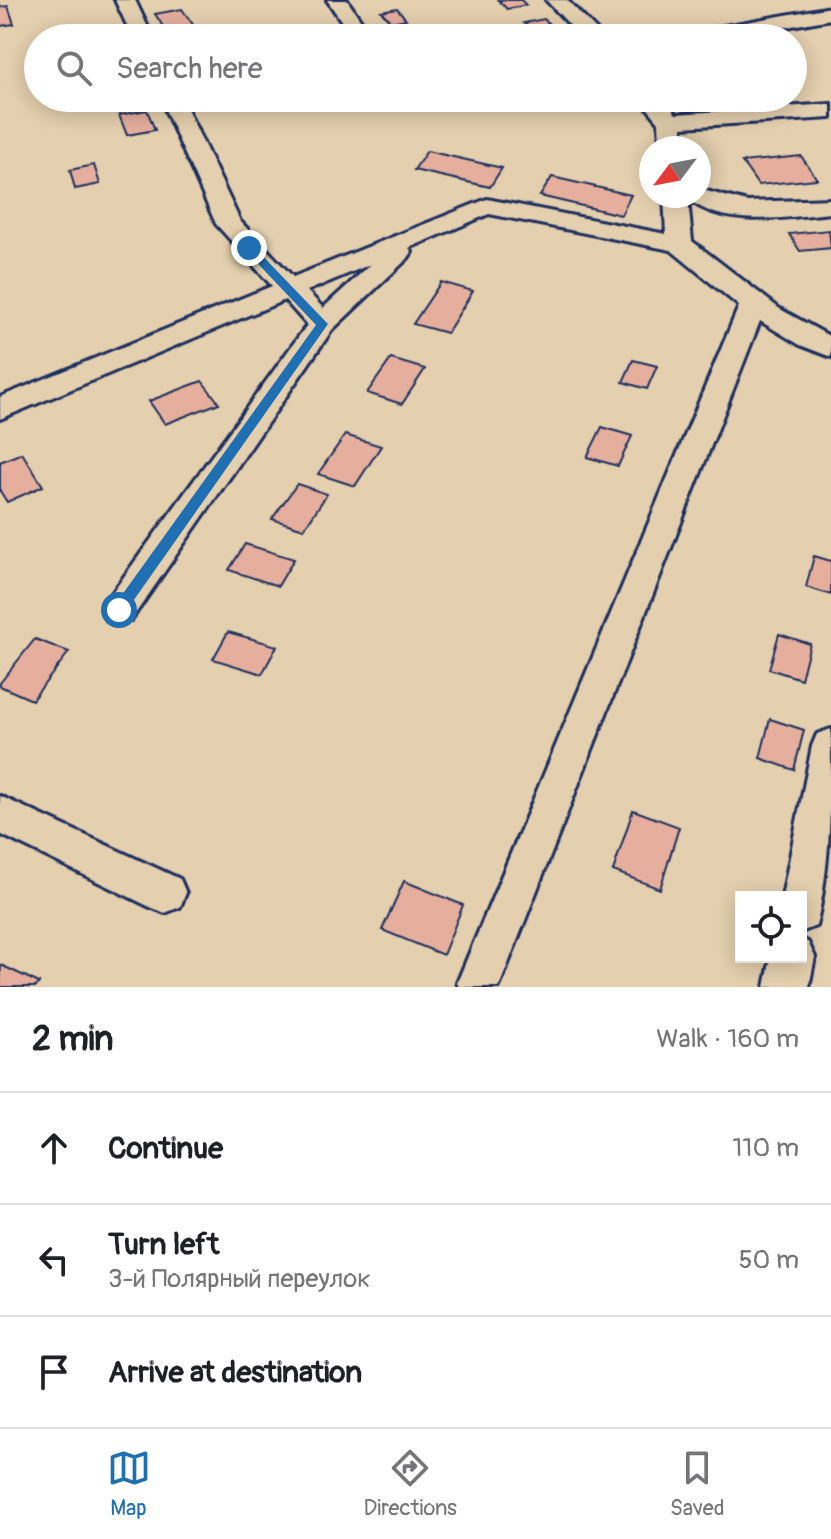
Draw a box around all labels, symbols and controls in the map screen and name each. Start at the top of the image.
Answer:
search box [24,24,807,112]
icon: search [52,46,96,90]
text: Search here [116,50,263,87]
north arrow [639,136,711,208]
route end [231,230,267,266]
route start [101,592,137,628]
map controls [735,891,807,963]
button: locate [735,891,807,963]
text: 2 min [32,1018,114,1061]
text: Walk · 160 m [656,1023,799,1055]
icon: ahead [32,1126,76,1170]
text: Continue [108,1130,223,1167]
text: 110 m [732,1132,799,1164]
text: Turn left [108,1226,219,1263]
icon: left [32,1238,76,1282]
text: 50 m [738,1244,799,1276]
text: 3-й Полярный переулок [108,1263,371,1295]
icon: arrive [32,1350,76,1394]
text: Arrive at destination [108,1354,362,1391]
tab: Map [107,1446,151,1522]
tab: Directions [364,1446,457,1522]
tab: Saved [670,1446,724,1522]

